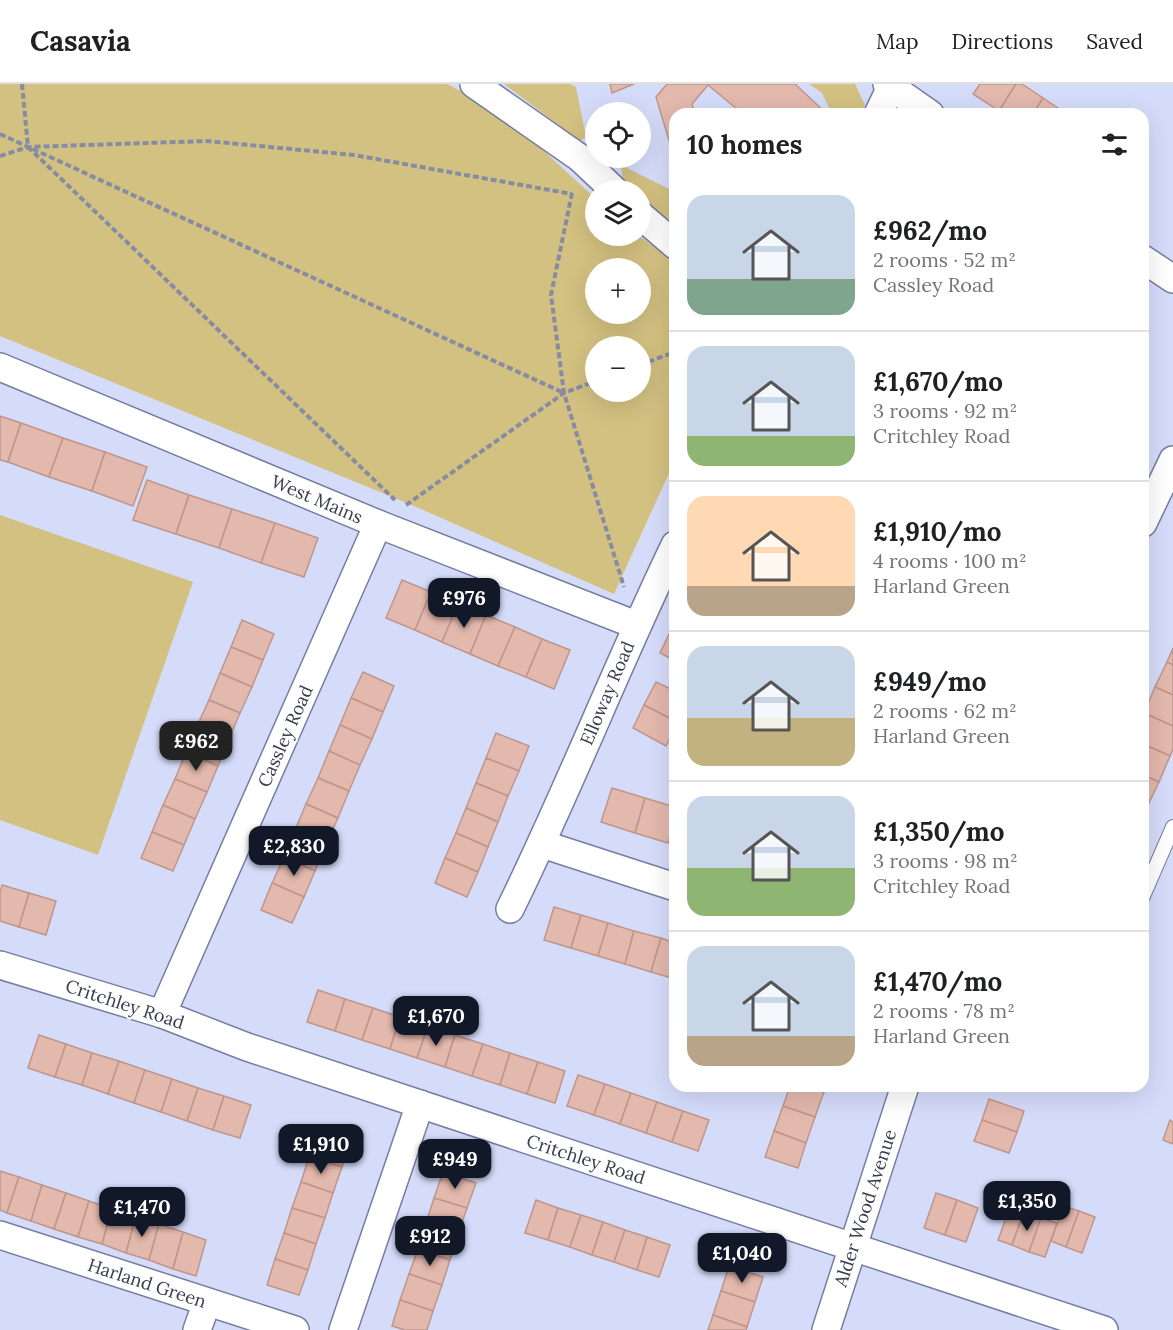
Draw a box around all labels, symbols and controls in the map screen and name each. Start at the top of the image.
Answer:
text: Casavia [30,23,131,59]
text: Map [876,28,919,55]
text: Directions [952,28,1053,55]
text: Saved [1086,28,1143,55]
map controls [585,102,651,402]
button: locate [585,102,651,168]
text: 10 homes [687,128,802,161]
icon: filters [1098,128,1131,161]
button: layers [585,180,651,246]
text: £962/mo [873,214,987,247]
icon: home [735,219,807,291]
text: 2 rooms · 52 m² [873,247,1016,272]
button: + [585,258,651,324]
text: Cassley Road [873,272,994,297]
button: − [585,336,651,402]
text: £1,670/mo [873,365,1003,398]
icon: home [735,370,807,442]
text: 3 rooms · 92 m² [873,398,1017,423]
text: Critchley Road [873,423,1010,448]
street label: West Mains [268,469,366,529]
text: £1,910/mo [873,515,1001,548]
icon: home [735,520,807,592]
text: 4 rooms · 100 m² [873,548,1027,573]
text: Harland Green [873,573,1010,598]
pin: £976 [428,578,500,629]
text: £976 [442,585,486,610]
street label: Elloway Road [575,637,639,748]
text: £949/mo [873,665,986,698]
icon: home [735,670,807,742]
street label: Cassley Road [252,681,318,791]
text: 2 rooms · 62 m² [873,698,1017,723]
pin: £962 [160,721,232,772]
text: Harland Green [873,723,1010,748]
text: £962 [173,728,219,753]
text: £1,350/mo [873,815,1004,848]
icon: home [735,820,807,892]
pin: £2,830 [245,826,343,877]
text: £2,830 [263,833,325,858]
text: 3 rooms · 98 m² [873,848,1018,873]
text: Critchley Road [873,873,1010,898]
text: £1,470/mo [873,965,1002,998]
icon: home [735,970,807,1042]
street label: Critchley Road [63,974,188,1034]
pin: £1,670 [387,996,485,1047]
text: 2 rooms · 78 m² [873,998,1015,1023]
text: £1,670 [407,1003,465,1028]
text: Harland Green [873,1023,1010,1048]
pin: £1,910 [272,1124,370,1175]
street label: Alder Wood Avenue [828,1126,901,1291]
street label: Critchley Road [524,1129,649,1189]
text: £1,910 [293,1131,349,1156]
pin: £949 [419,1139,491,1190]
text: £949 [432,1146,478,1171]
pin: £1,350 [978,1181,1076,1232]
pin: £1,470 [93,1187,191,1238]
text: £1,350 [997,1188,1057,1213]
text: £1,470 [113,1194,171,1219]
pin: £912 [394,1216,466,1267]
text: £912 [409,1223,451,1248]
pin: £1,040 [693,1233,791,1284]
text: £1,040 [712,1240,772,1265]
street label: Harland Green [85,1253,209,1313]

